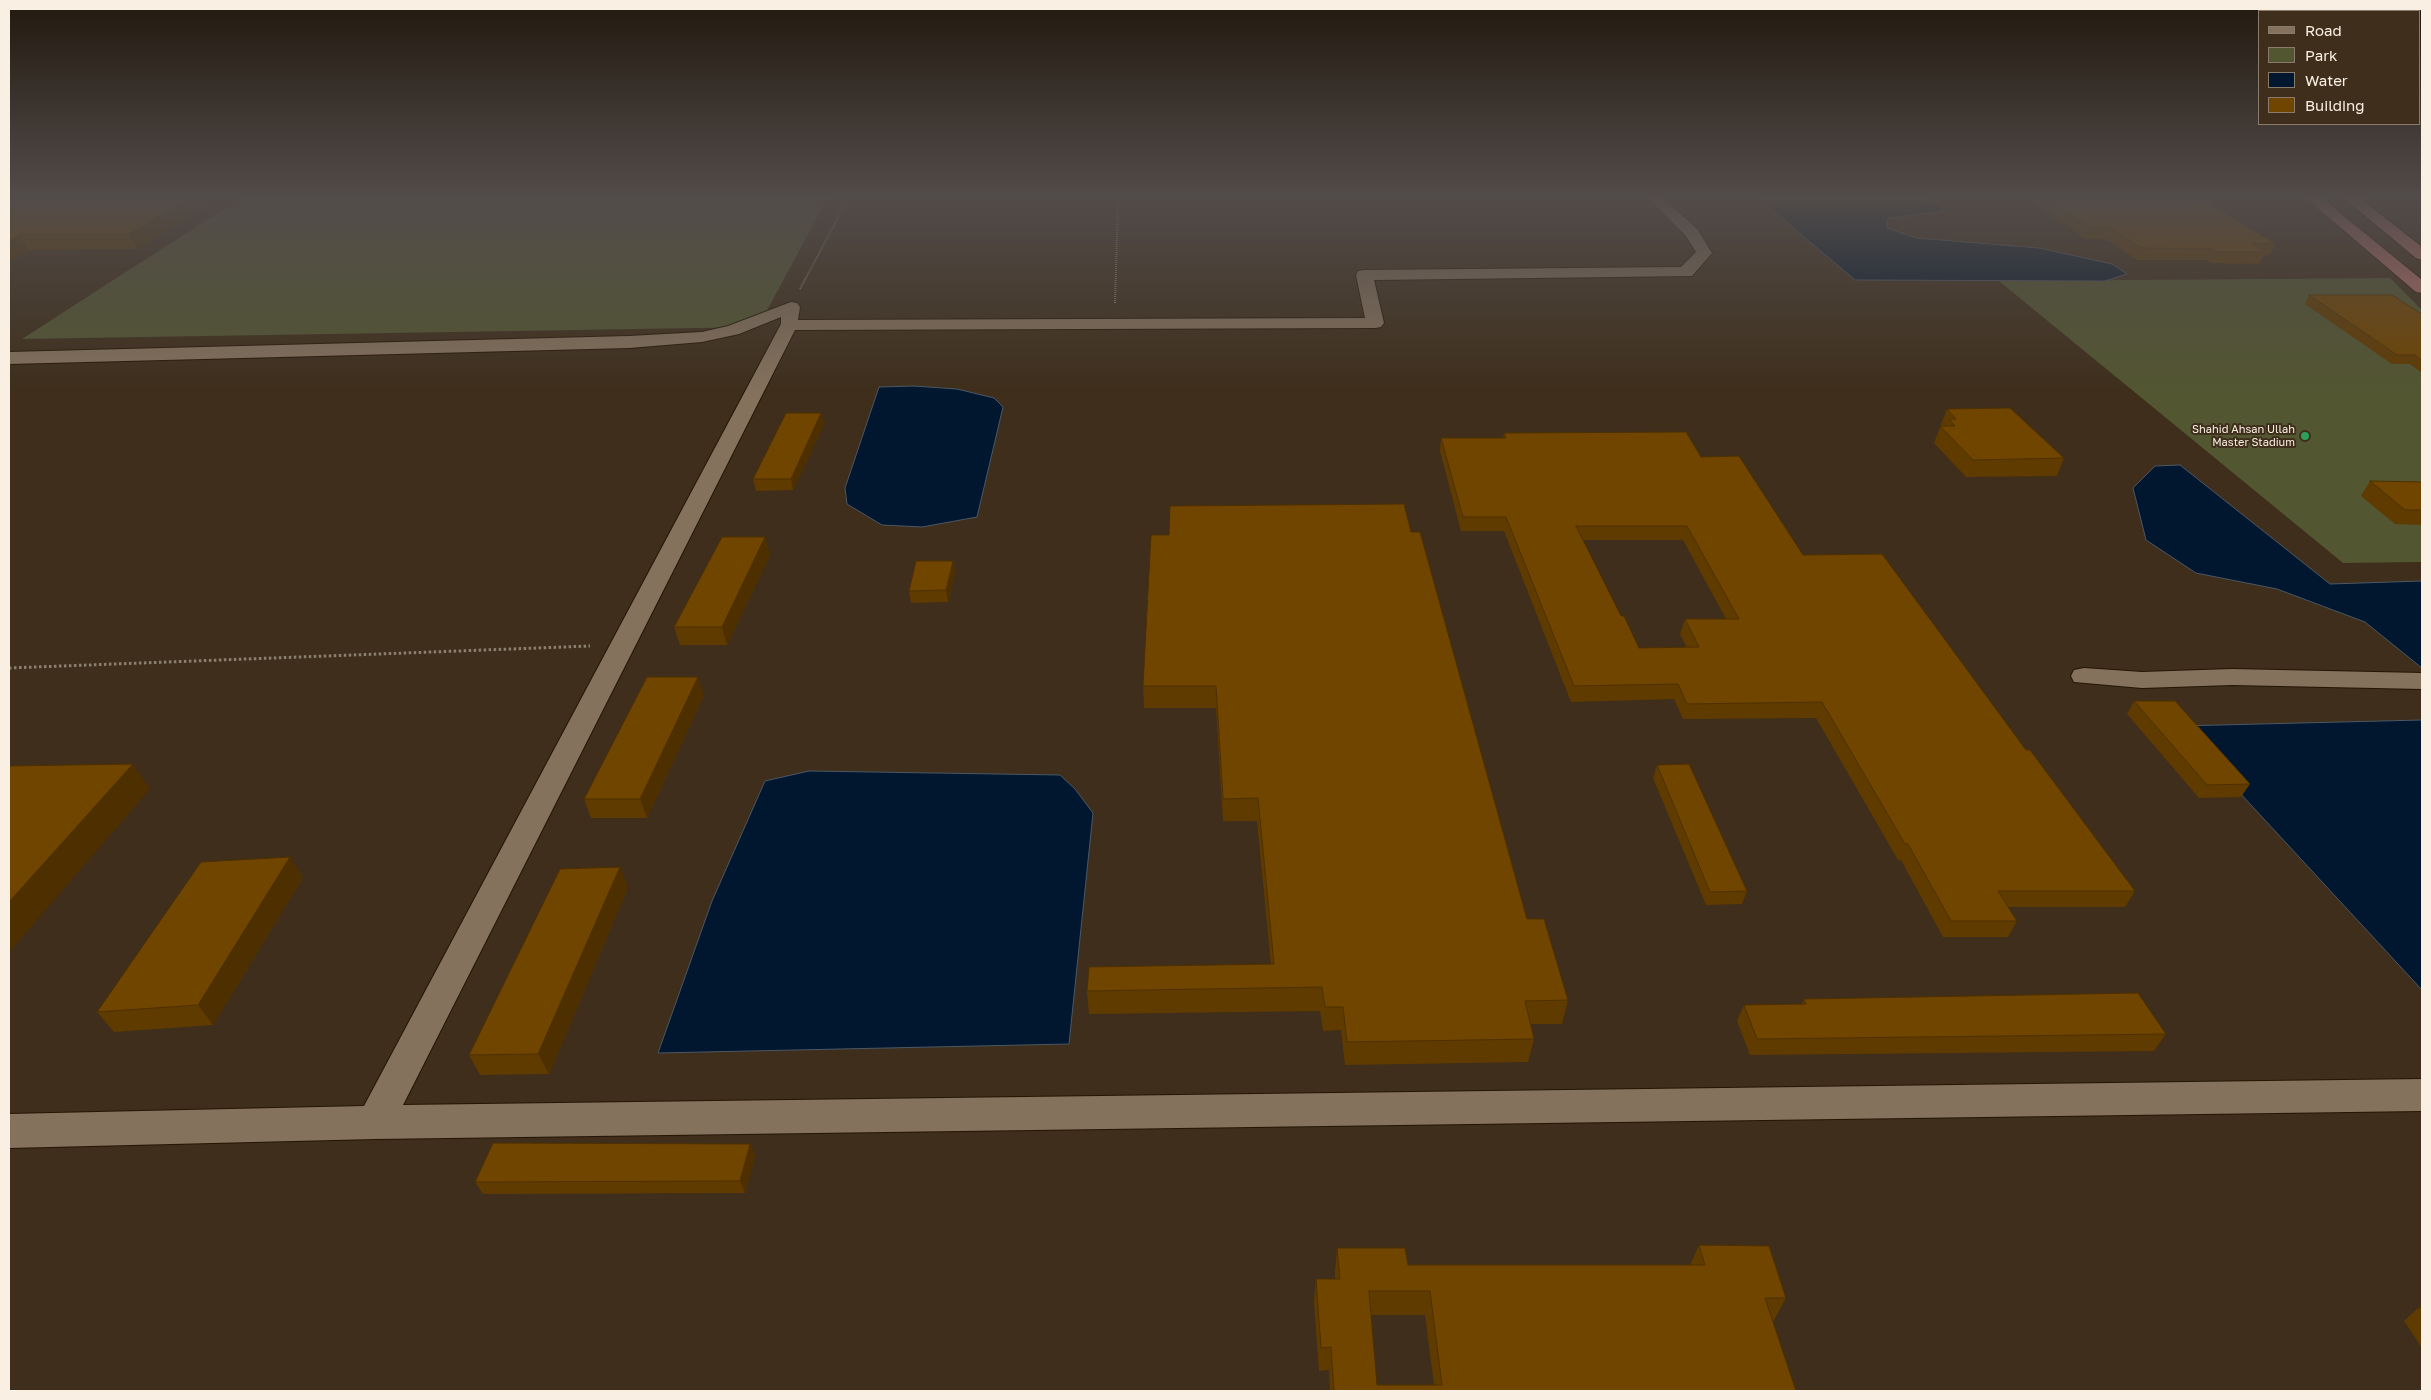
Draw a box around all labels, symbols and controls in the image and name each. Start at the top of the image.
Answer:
legend [2258,10,2421,125]
text: Road [2305,21,2342,39]
text: Park [2305,46,2337,64]
text: Water [2305,71,2348,89]
text: Building [2305,96,2365,114]
place label: Shahid Ahsan Ullah Master Stadium [2192,423,2295,449]
marker: Shahid Ahsan Ullah Master Stadium [2299,430,2311,442]

